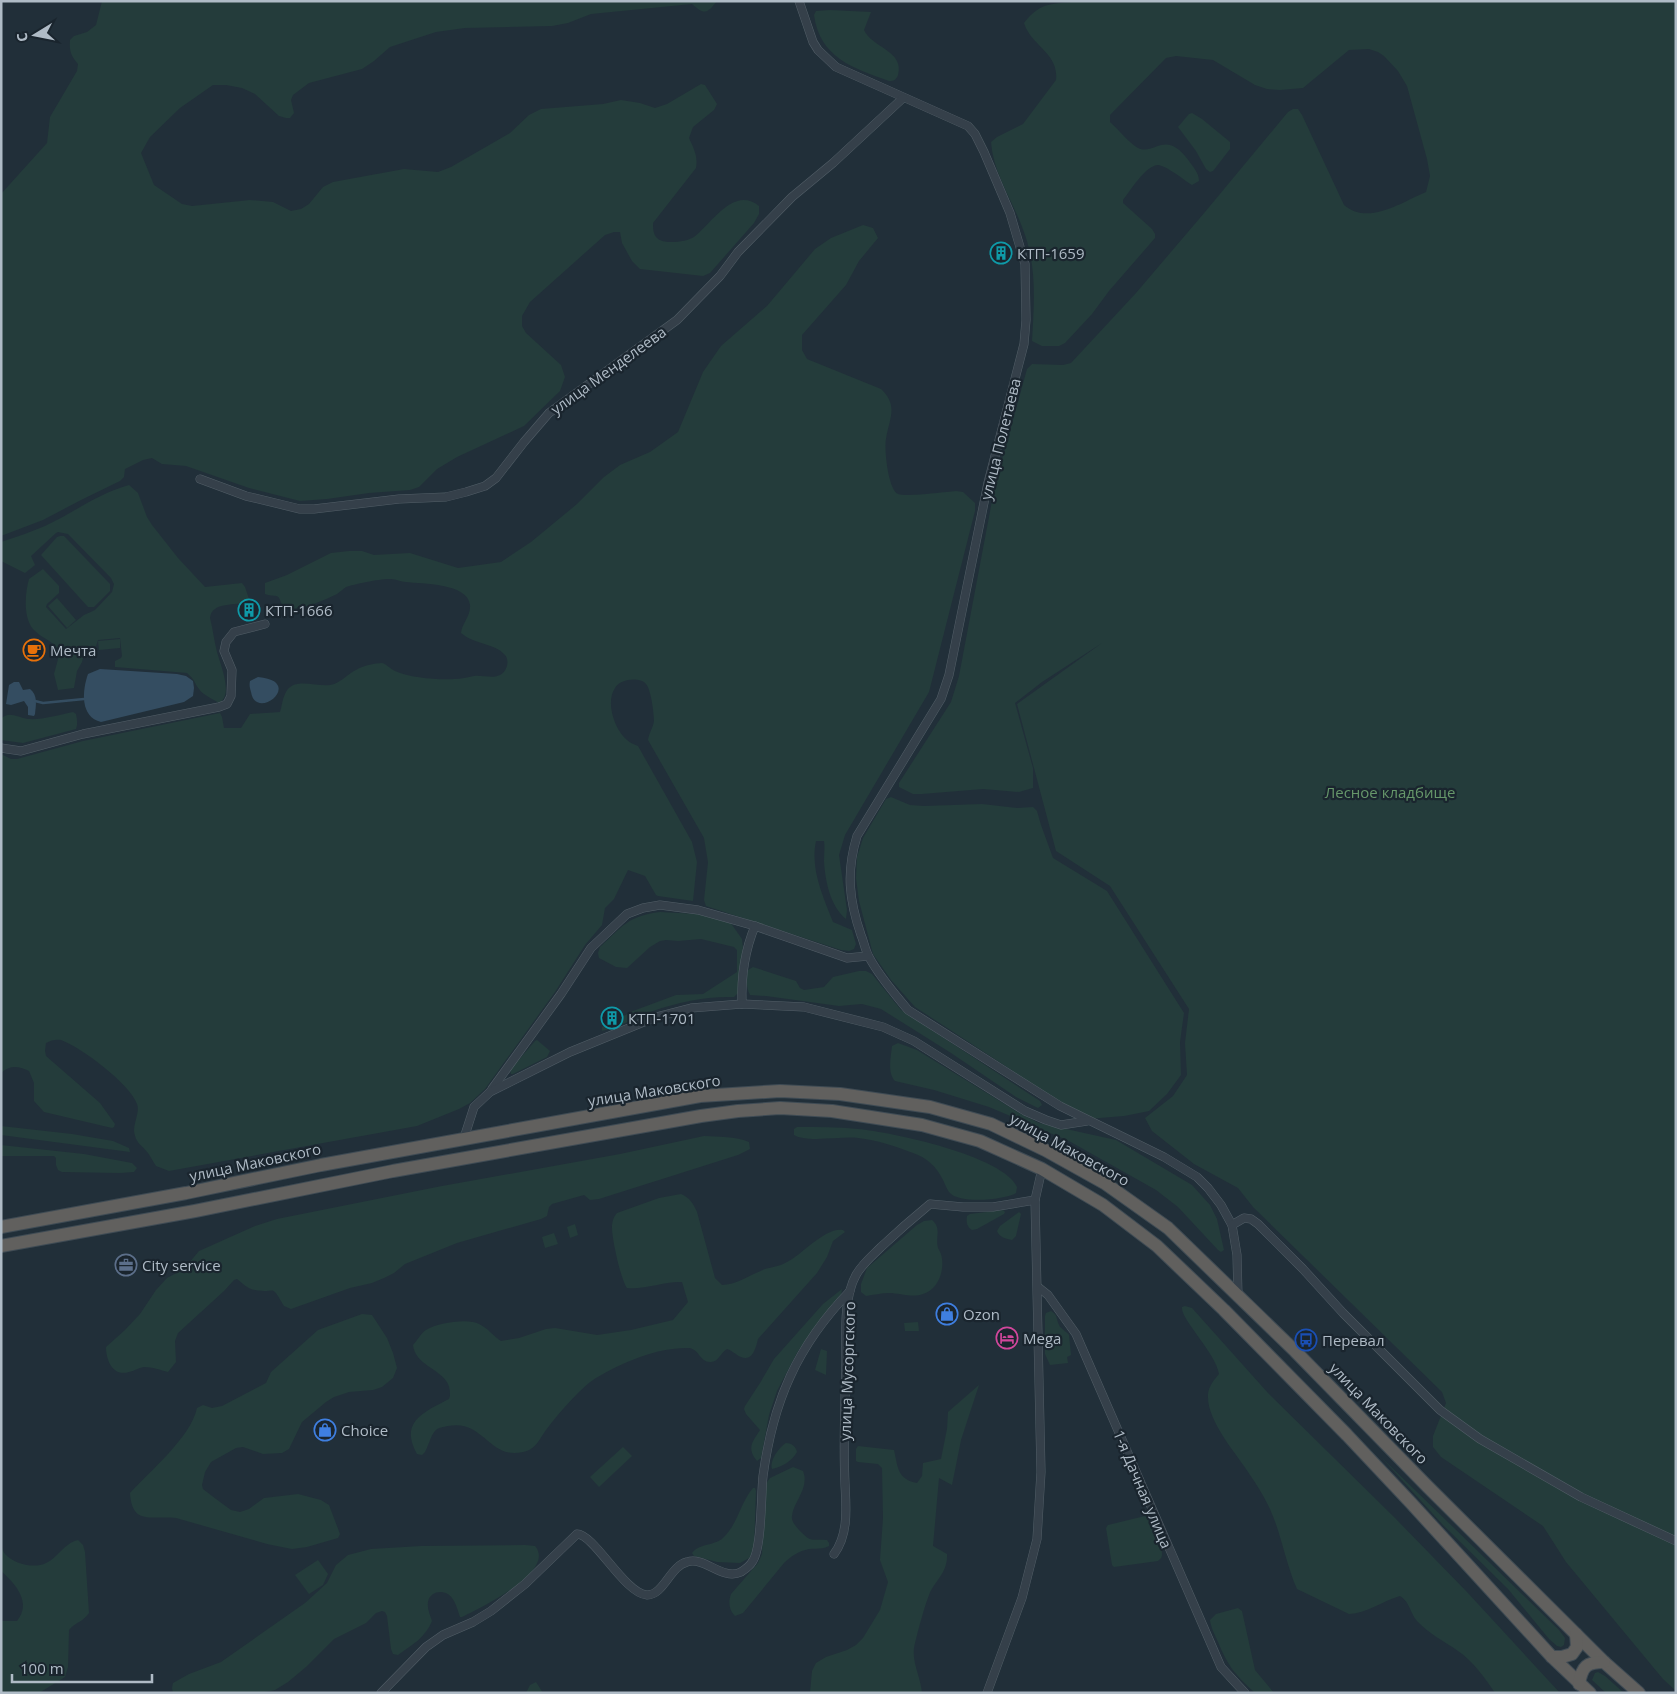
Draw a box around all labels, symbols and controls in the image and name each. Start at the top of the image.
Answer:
north arrow [10,10,60,60]
text: С [12,31,32,43]
building icon: КТП-1659 [989,241,1013,265]
place label: КТП-1659 [1017,243,1084,263]
street label: улица Менделеева [546,321,670,419]
street label: улица Полетаева [975,376,1025,502]
building icon: КТП-1666 [237,598,261,622]
place label: КТП-1666 [265,600,332,620]
cafe icon: Мечта [22,638,46,662]
place label: Мечта [50,640,96,660]
park label: Лесное кладбище [1325,782,1455,802]
building icon: КТП-1701 [600,1006,624,1030]
place label: КТП-1701 [628,1008,695,1028]
street label: улица Маковского [586,1070,722,1110]
street label: улица Маковского [1007,1108,1133,1190]
street label: улица Маковского [187,1138,323,1186]
office icon: City service [114,1253,138,1277]
place label: City service [142,1255,221,1275]
street label: улица Мусоргского [835,1301,859,1441]
shop icon: Ozon [935,1302,959,1326]
place label: Ozon [963,1304,1000,1324]
hotel icon: Mega [995,1326,1019,1350]
place label: Mega [1023,1328,1061,1348]
bus stop icon: Перевал [1294,1328,1318,1352]
place label: Перевал [1322,1330,1384,1350]
street label: улица Маковского [1325,1358,1433,1468]
shop icon: Choice [313,1418,337,1442]
place label: Choice [341,1420,388,1440]
street label: 1-я Дачная улица [1109,1427,1177,1551]
scale bar [12,1652,152,1684]
text: 100 m [20,1658,64,1678]

